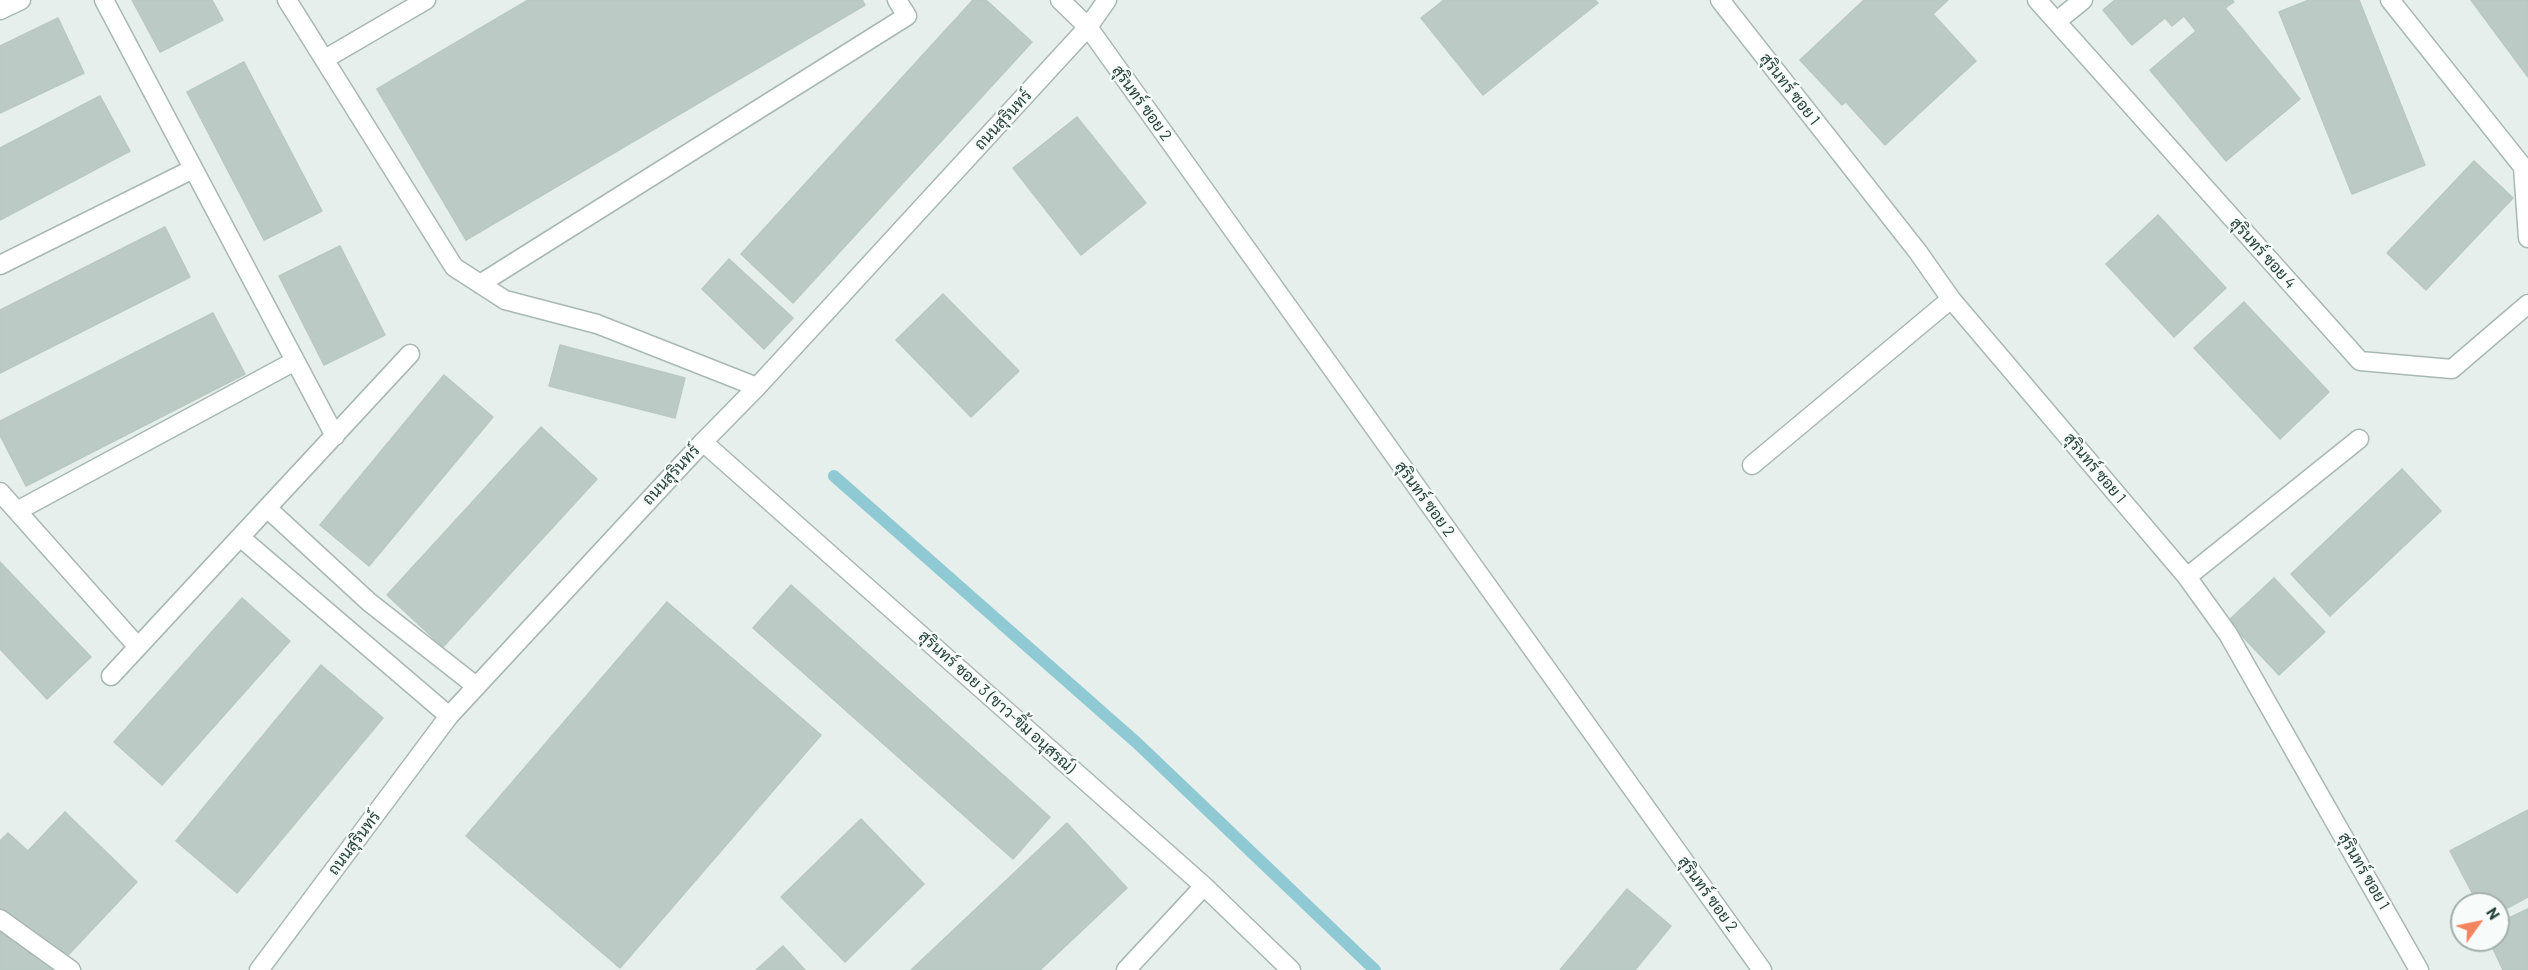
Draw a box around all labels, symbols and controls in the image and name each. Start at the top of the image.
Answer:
street label: สุรินทร์ ซอย 1 [1756,49,1824,129]
street label: สุรินทร์ ซอย 2 [1108,61,1176,145]
street label: ถนนสุรินทร์ [970,86,1036,154]
street label: สุรินทร์ ซอย 4 [2226,213,2300,293]
street label: สุรินทร์ ซอย 1 [2060,429,2130,507]
street label: ถนนสุรินทร์ [638,441,704,509]
street label: สุรินทร์ ซอย 2 [1391,457,1459,541]
street label: สุรินทร์ ซอย 3 (ขาว-ขิ้ม อนุสรณ์) [915,627,1079,777]
street label: ถนนสุรินทร์ [324,807,384,879]
street label: สุรินทร์ ซอย 1 [2334,829,2394,913]
street label: สุรินทร์ ซอย 2 [1674,852,1742,936]
north arrow [2450,892,2510,952]
text: N [2483,903,2505,923]

